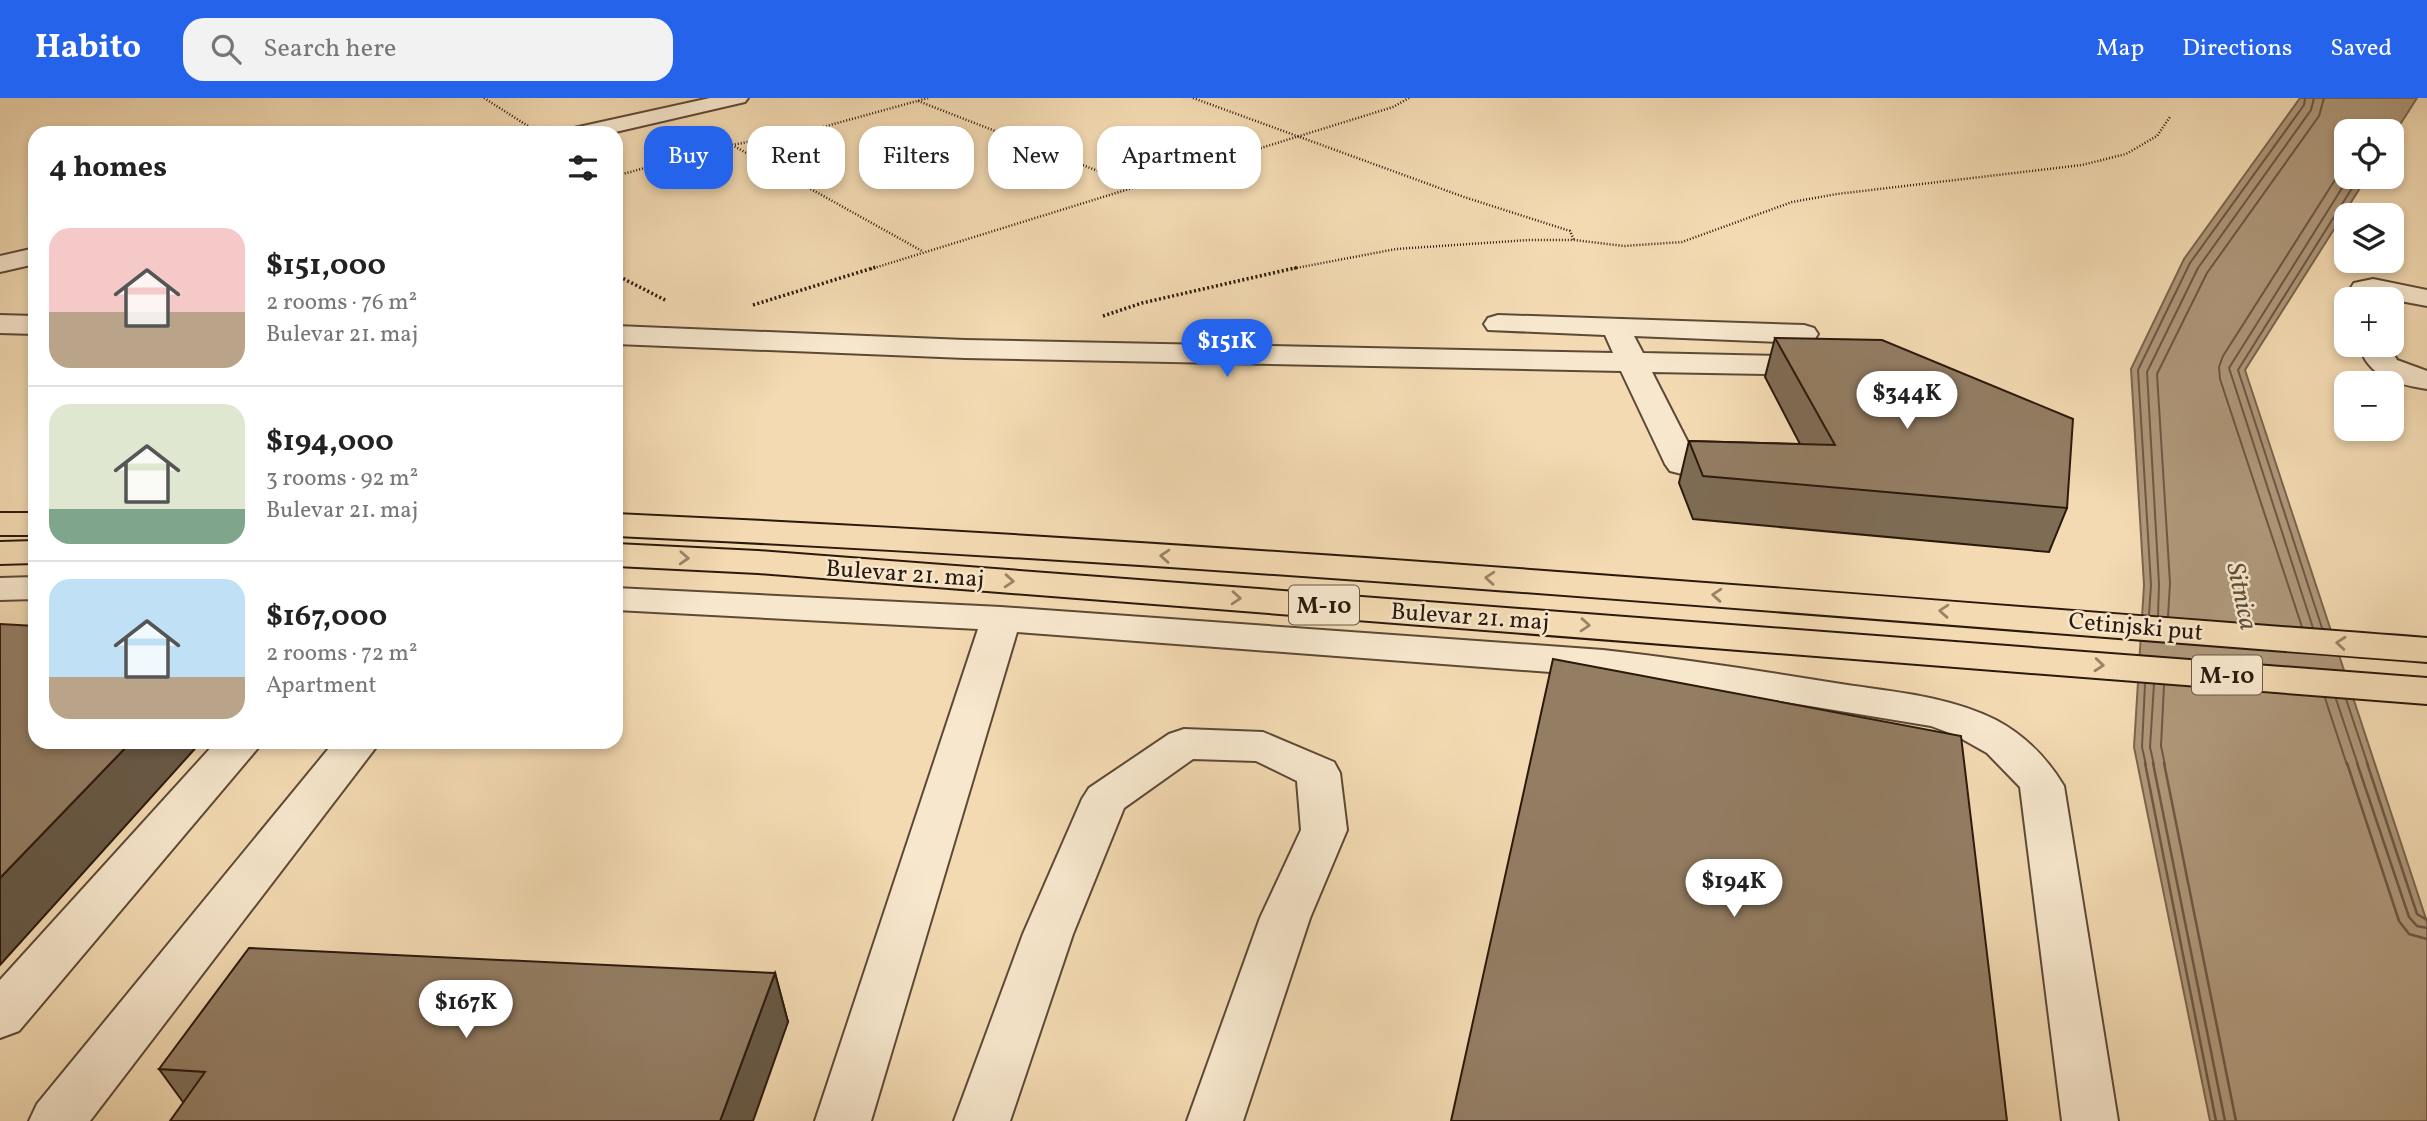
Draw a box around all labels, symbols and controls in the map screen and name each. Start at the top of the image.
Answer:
search box [183,18,673,81]
text: Habito [35,26,141,72]
icon: search [207,30,245,68]
text: Search here [263,31,396,67]
text: Map [2096,32,2144,66]
text: Directions [2182,32,2292,66]
text: Saved [2330,32,2392,66]
map controls [2334,119,2404,441]
button: locate [2334,119,2404,189]
chip: Buy [644,126,733,189]
chip: Rent [747,126,845,189]
chip: Filters [859,126,974,189]
chip: New [988,126,1083,189]
chip: Apartment [1097,126,1261,189]
text: 4 homes [49,147,167,189]
icon: filters [564,149,602,187]
button: layers [2334,203,2404,273]
text: $151,000 [266,245,386,287]
icon: home [105,256,189,340]
text: 2 rooms · 76 m² [266,287,417,319]
button: + [2334,287,2404,357]
text: Bulevar 21. maj [266,319,418,351]
pin: $151K [1178,320,1276,379]
text: $151K [1197,326,1257,358]
button: − [2334,371,2404,441]
pin: $344K [1858,372,1956,431]
text: $344K [1872,378,1942,410]
text: $194,000 [266,421,394,463]
icon: home [105,432,189,516]
text: 3 rooms · 92 m² [266,463,418,495]
text: Bulevar 21. maj [266,495,418,527]
one-way arrow [1160,549,1171,564]
one-way arrow [679,551,690,566]
street label: Bulevar 21. maj [824,552,985,597]
water label: Sitnica [2216,559,2266,634]
one-way arrow [1484,571,1495,586]
one-way arrow [1004,573,1015,588]
road number: M-10 [1289,586,1359,624]
one-way arrow [1711,588,1722,603]
one-way arrow [1230,590,1241,605]
street label: Bulevar 21. maj [1389,595,1550,640]
text: $167,000 [266,596,387,638]
one-way arrow [1938,604,1949,619]
street label: Cetinjski put [2067,605,2205,651]
icon: home [105,607,189,691]
one-way arrow [1579,617,1590,632]
one-way arrow [2336,636,2347,651]
text: 2 rooms · 72 m² [266,638,417,670]
road number: M-10 [2192,656,2262,694]
one-way arrow [2094,657,2105,672]
text: Apartment [266,670,377,702]
pin: $194K [1685,860,1783,919]
text: $194K [1702,866,1766,898]
pin: $167K [417,981,515,1040]
text: $167K [435,987,497,1019]

